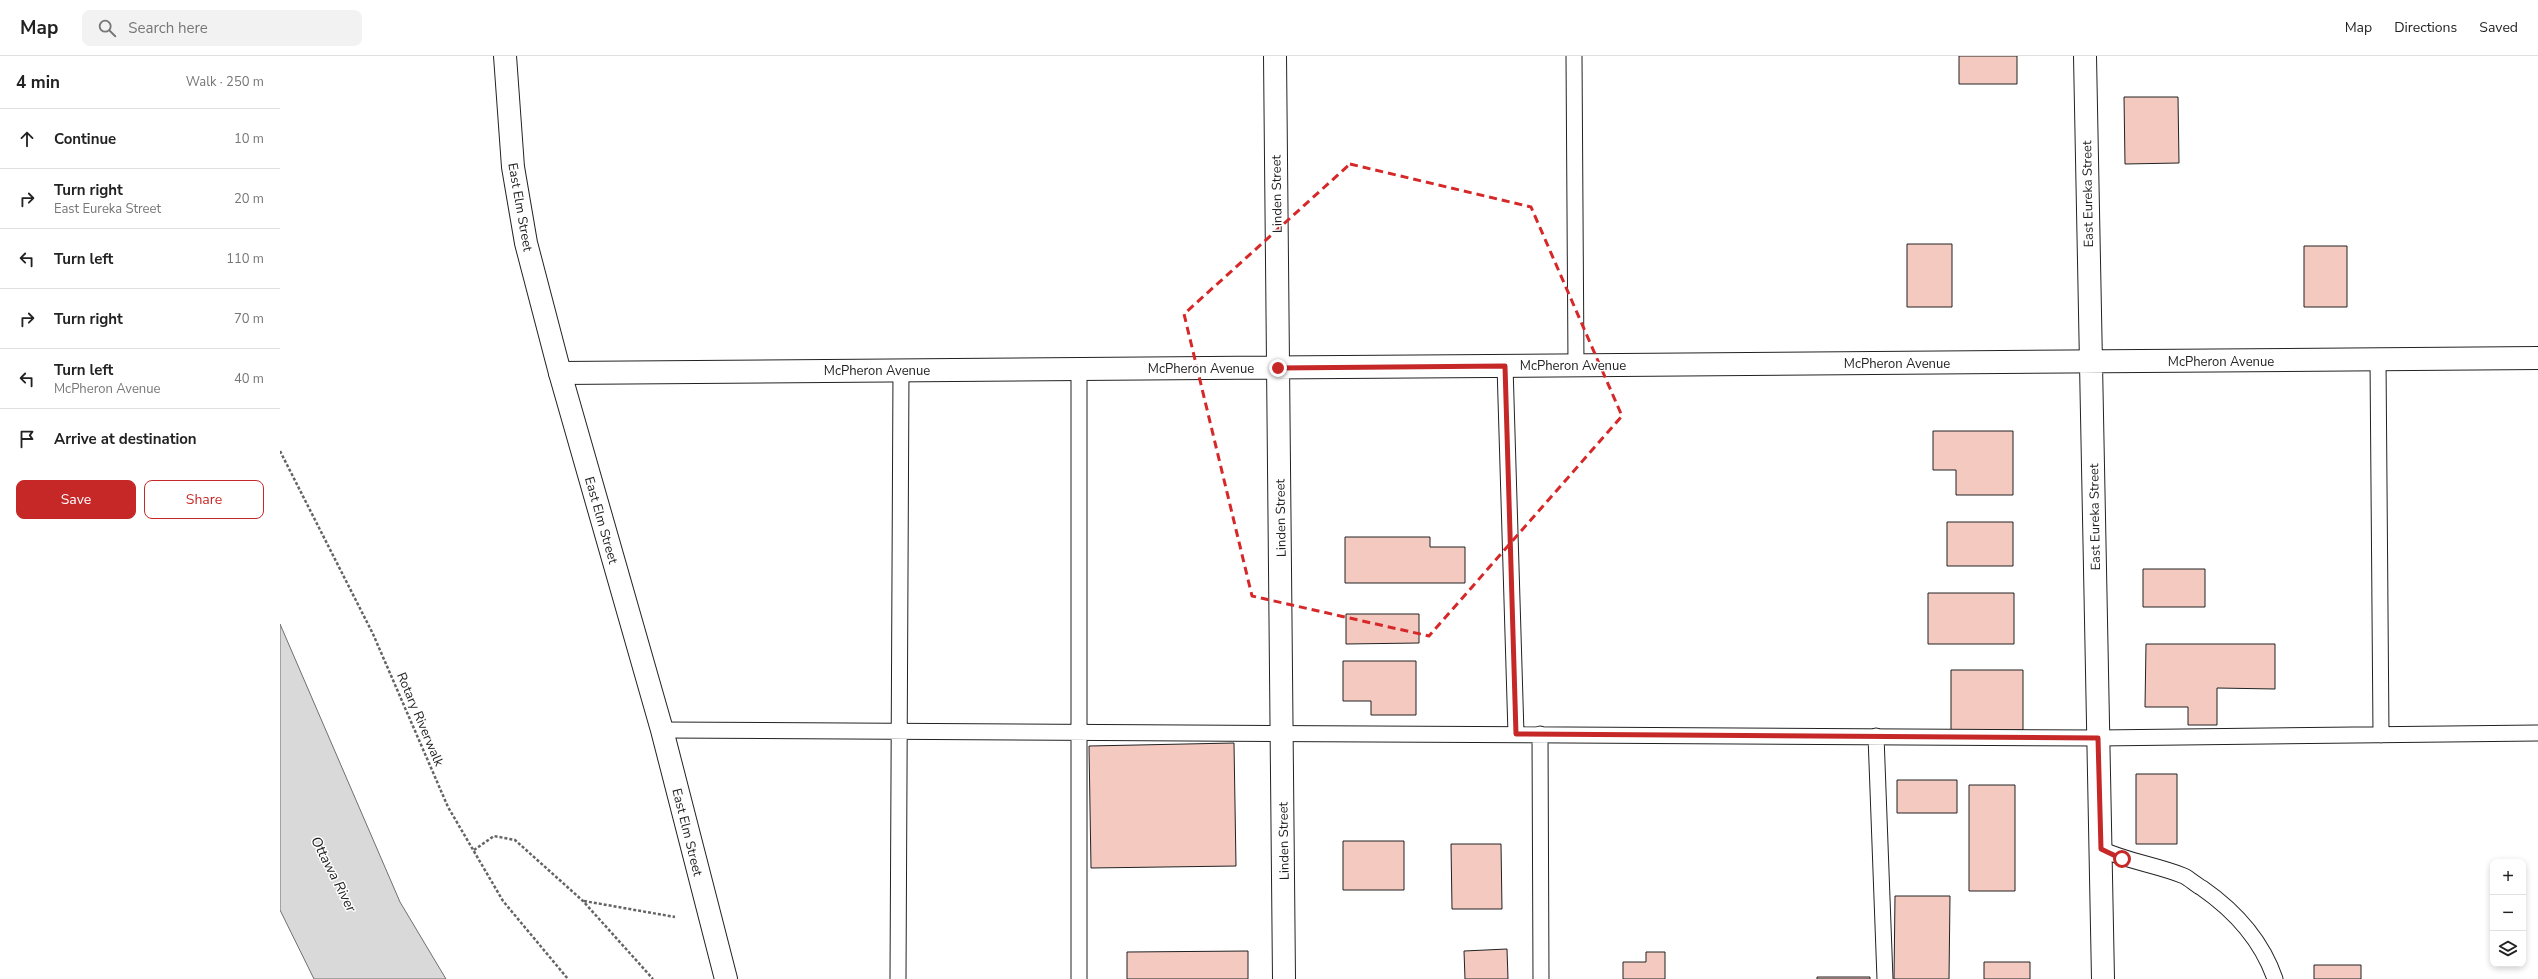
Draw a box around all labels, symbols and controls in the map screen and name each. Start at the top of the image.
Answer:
search box [82,10,362,46]
text: Map [20,15,58,41]
icon: search [96,17,118,39]
text: Search here [128,18,208,38]
text: Map [2345,18,2372,37]
text: Directions [2394,18,2457,37]
text: Saved [2479,18,2518,37]
text: 4 min [16,71,60,94]
text: Walk · 250 m [186,73,264,91]
icon: ahead [16,128,38,150]
text: Continue [54,129,116,149]
text: 10 m [234,130,264,148]
street label: East Eureka Street [2078,140,2098,248]
street label: Linden Street [1267,154,1287,233]
street label: East Elm Street [503,161,537,253]
text: Turn right [54,180,123,200]
icon: right [16,188,38,210]
text: 20 m [234,190,264,208]
text: East Eureka Street [54,200,161,218]
icon: left [16,248,38,270]
text: Turn left [54,249,113,269]
text: 110 m [226,250,264,268]
icon: right [16,308,38,330]
text: Turn right [54,309,123,329]
text: 70 m [234,310,264,328]
street label: McPheron Avenue [2168,353,2274,371]
street label: McPheron Avenue [1844,355,1950,373]
street label: McPheron Avenue [1520,357,1626,375]
route end [1269,359,1287,377]
text: Turn left [54,360,113,380]
street label: McPheron Avenue [1148,360,1254,378]
street label: McPheron Avenue [824,362,930,380]
icon: left [16,368,38,390]
text: 40 m [234,370,264,388]
text: McPheron Avenue [54,380,160,398]
icon: arrive [16,428,38,450]
text: Arrive at destination [54,429,197,449]
street label: East Eureka Street [2085,463,2105,571]
street label: East Elm Street [580,475,622,566]
street label: Linden Street [1271,478,1291,557]
button: Save [16,480,136,519]
button: Share [144,480,264,519]
street label: Rotary Riverwalk [392,670,448,770]
street label: East Elm Street [667,786,707,878]
street label: Linden Street [1274,801,1294,880]
water label: Ottawa River [306,833,361,916]
route start [2113,850,2131,868]
map controls [2490,859,2526,967]
button: + [2490,859,2526,895]
button: − [2490,895,2526,931]
button: layers [2490,931,2526,967]

